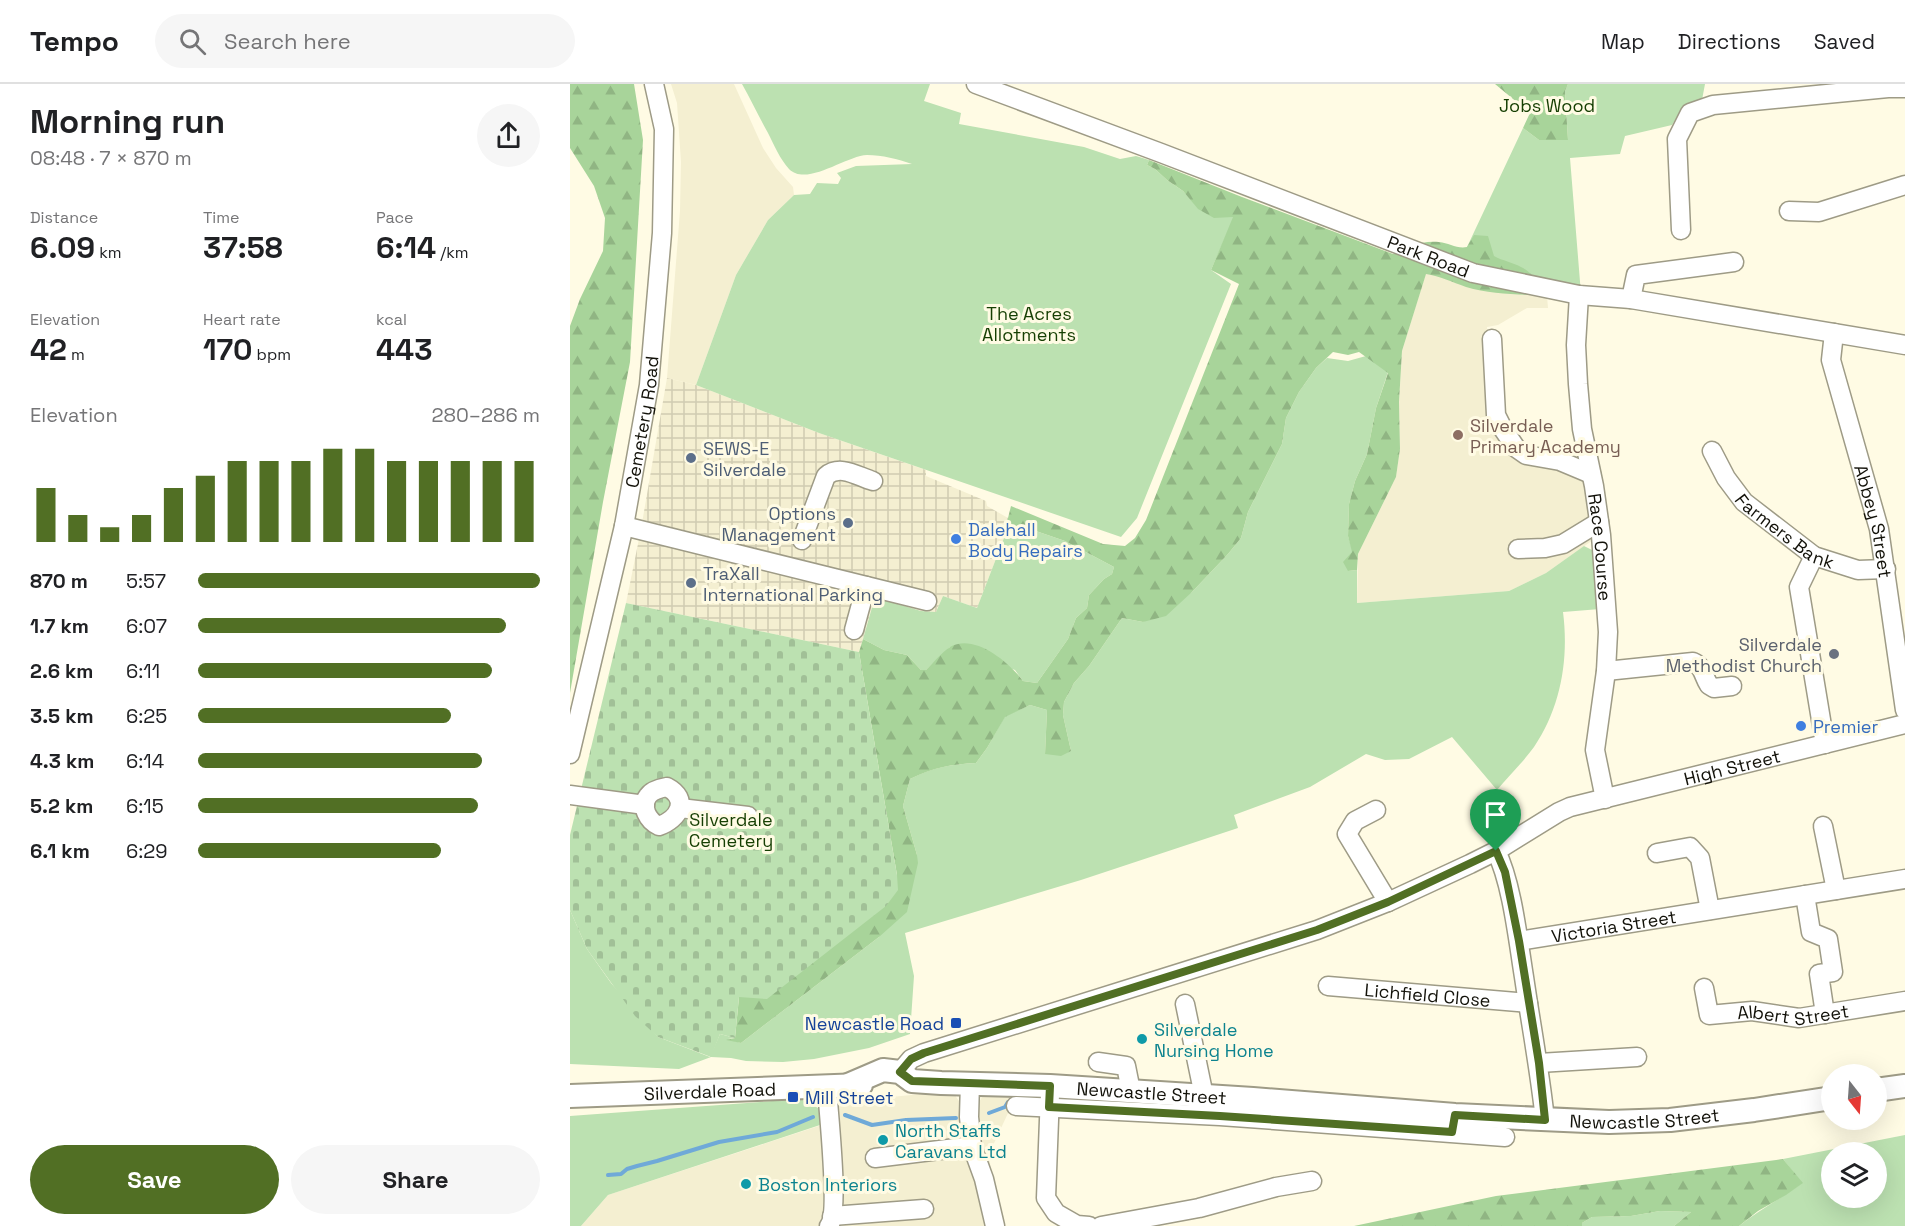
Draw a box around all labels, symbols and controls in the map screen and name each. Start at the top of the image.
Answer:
search box [155,14,575,68]
text: Tempo [30,23,119,59]
icon: search [176,25,209,58]
text: Search here [224,27,351,55]
text: Map [1601,28,1645,55]
text: Directions [1678,28,1781,55]
text: Saved [1814,28,1875,55]
park label: Jobs Wood [1499,94,1595,117]
text: Morning run [30,101,225,143]
button: share [477,104,540,167]
text: 08:48 · 7 × 870 m [30,145,192,171]
text: Distance [30,207,98,228]
text: Time [203,207,239,228]
text: Pace [376,207,413,228]
text: 6.09 [30,228,95,267]
text: 37:58 [203,228,283,267]
text: 6:14 [376,228,436,267]
street label: Park Road [1384,230,1473,282]
text: km [95,242,122,263]
text: /km [436,242,469,263]
park label: The Acres Allotments [982,302,1076,346]
text: Elevation [30,309,100,330]
text: Heart rate [203,309,281,330]
text: kcal [376,309,407,330]
text: 42 [30,330,67,369]
text: 170 [203,330,253,369]
text: 443 [376,330,432,369]
text: m [67,344,85,365]
text: bpm [253,344,291,365]
street label: Cemetery Road [619,355,663,490]
text: Elevation [30,402,118,428]
text: 280–286 m [431,402,540,428]
place label: Silverdale Primary Academy [1470,414,1621,458]
marker: Silverdale Primary Academy [1451,428,1465,442]
place label: SEWS-E Silverdale [703,437,786,481]
marker: SEWS-E Silverdale [684,451,698,465]
street label: Abbey Street [1850,462,1897,579]
street label: Farmers Bank [1730,489,1837,573]
street label: Race Course [1584,492,1617,602]
place label: Options Management [722,502,836,546]
marker: Options Management [841,516,855,530]
place label: Dalehall Body Repairs [968,518,1083,562]
marker: Dalehall Body Repairs [949,532,963,546]
place label: TraXall International Parking [703,562,883,606]
text: 870 m [30,568,88,594]
text: 5:57 [126,568,166,594]
marker: TraXall International Parking [684,576,698,590]
text: 1.7 km [30,613,89,639]
text: 6:07 [126,613,167,639]
place label: Silverdale Methodist Church [1666,633,1822,677]
marker: Silverdale Methodist Church [1827,647,1841,661]
text: 2.6 km [30,658,93,684]
text: 6:11 [126,658,160,684]
text: 3.5 km [30,703,94,729]
text: 6:25 [126,703,167,729]
place label: Premier [1813,715,1878,738]
marker: Premier [1794,719,1808,733]
street label: High Street [1681,744,1783,790]
text: 4.3 km [30,748,94,774]
text: 6:14 [126,748,164,774]
pin [1470,789,1521,851]
text: 5.2 km [30,793,93,819]
text: 6:15 [126,793,164,819]
icon: arrive [1479,798,1512,831]
park label: Silverdale Cemetery [689,808,773,852]
text: 6.1 km [30,838,90,864]
text: 6:29 [126,838,168,864]
street label: Victoria Street [1550,904,1678,947]
street label: Lichfield Close [1364,978,1492,1011]
street label: Albert Street [1736,999,1850,1030]
place label: Newcastle Road [805,1012,944,1035]
marker: Newcastle Road [949,1016,963,1030]
place label: Silverdale Nursing Home [1154,1018,1274,1062]
marker: Silverdale Nursing Home [1135,1032,1149,1046]
north arrow [1821,1064,1887,1130]
map controls [1821,1064,1887,1208]
street label: Newcastle Street [1076,1076,1227,1109]
street label: Silverdale Road [643,1077,776,1105]
place label: Mill Street [805,1086,893,1109]
marker: Mill Street [786,1090,800,1104]
street label: Newcastle Street [1569,1103,1720,1134]
place label: North Staffs Caravans Ltd [895,1119,1007,1163]
marker: North Staffs Caravans Ltd [876,1133,890,1147]
button: layers [1821,1142,1887,1208]
button: Save [30,1145,279,1214]
button: Share [291,1145,540,1214]
place label: Boston Interiors [758,1173,897,1196]
marker: Boston Interiors [739,1177,753,1191]

